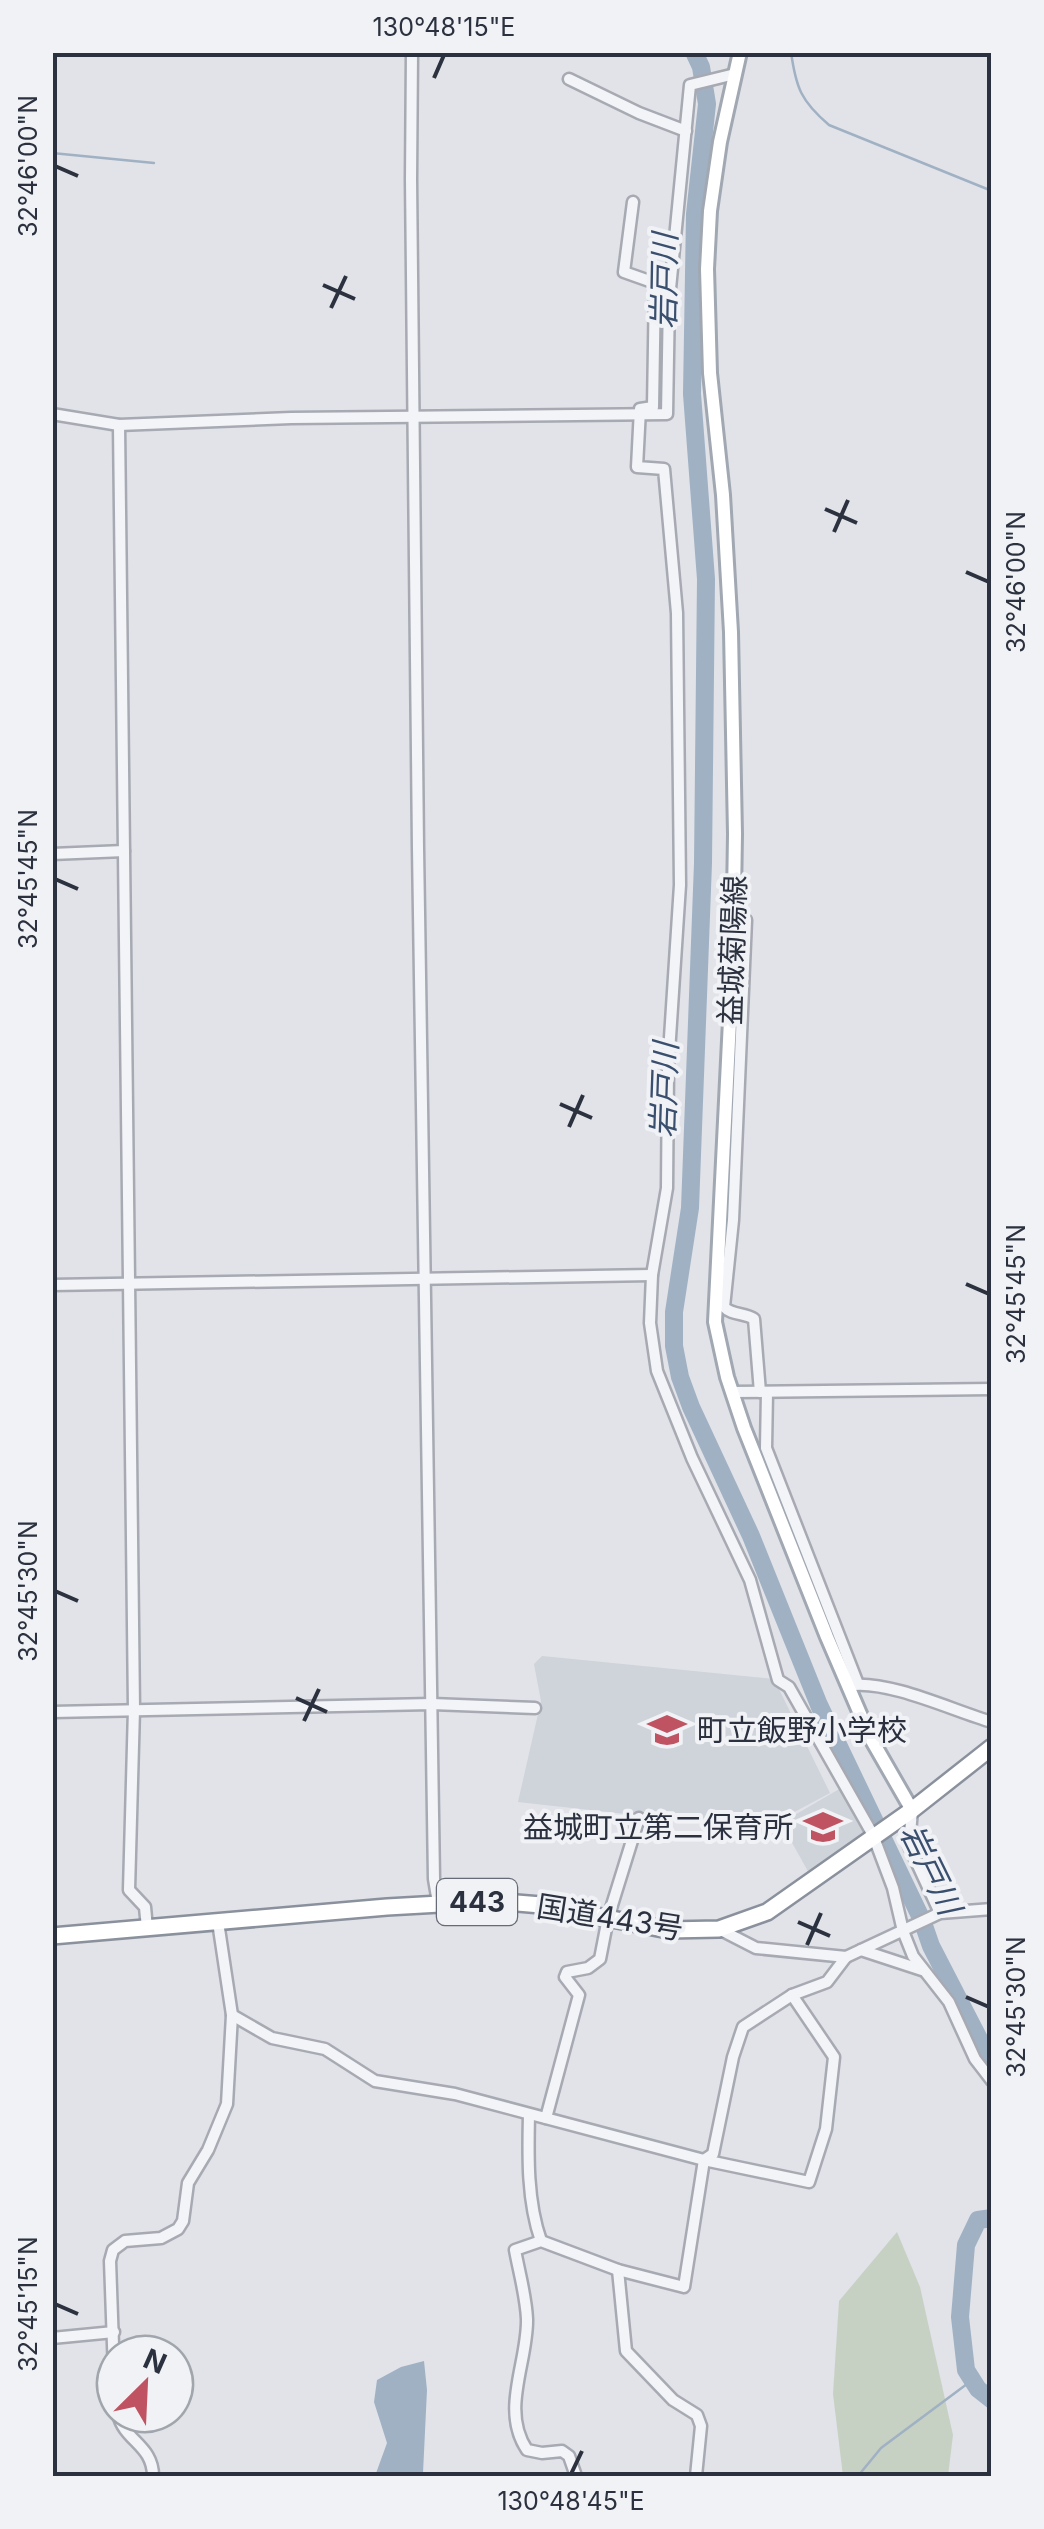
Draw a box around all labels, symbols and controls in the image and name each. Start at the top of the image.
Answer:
text: 130°48'15"E [373,12,515,42]
text: 32°46'00"N [13,95,43,237]
water label: 岩戸川 [644,230,684,329]
text: 32°46'00"N [1001,511,1031,653]
text: 32°45'45"N [13,809,43,949]
street label: 益城菊陽線 [711,874,753,1026]
water label: 岩戸川 [643,1038,685,1139]
text: 32°45'45"N [1001,1224,1031,1364]
text: 32°45'30"N [13,1520,43,1662]
school or university icon: 町立飯野小学校 [646,1709,688,1751]
place label: 町立飯野小学校 [697,1712,907,1748]
school or university icon: 益城町立第二保育所 [802,1806,844,1848]
place label: 益城町立第二保育所 [523,1809,793,1845]
water label: 岩戸川 [892,1817,971,1923]
road number: 443 [437,1879,517,1925]
street label: 国道443号 [534,1888,686,1946]
text: 32°45'30"N [1001,1936,1031,2078]
text: 32°45'15"N [13,2236,43,2372]
north arrow [95,2334,195,2434]
text: N [139,2341,172,2381]
text: 130°48'45"E [497,2486,645,2516]

